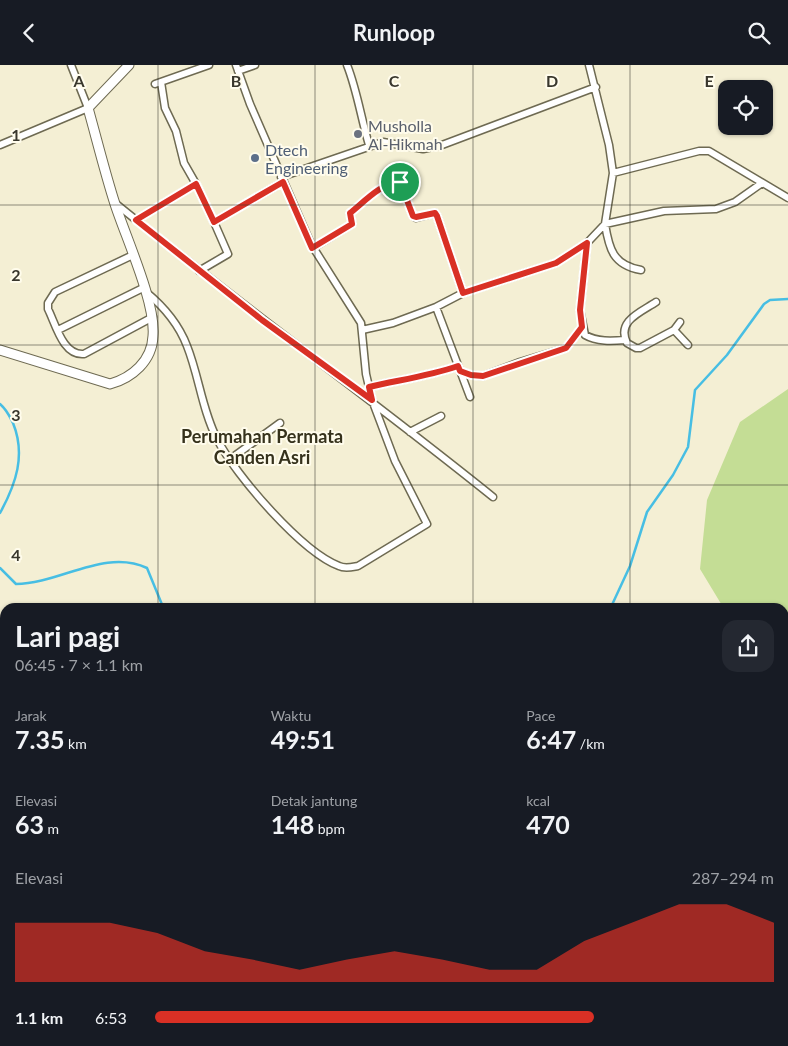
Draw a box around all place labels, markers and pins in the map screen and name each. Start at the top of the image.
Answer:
place label: Musholla Al-Hikmah [368,116,443,153]
marker: Musholla Al-Hikmah [352,128,364,140]
place label: Dtech Engineering [265,140,348,177]
marker: Dtech Engineering [249,152,261,164]
pin [379,161,421,203]

